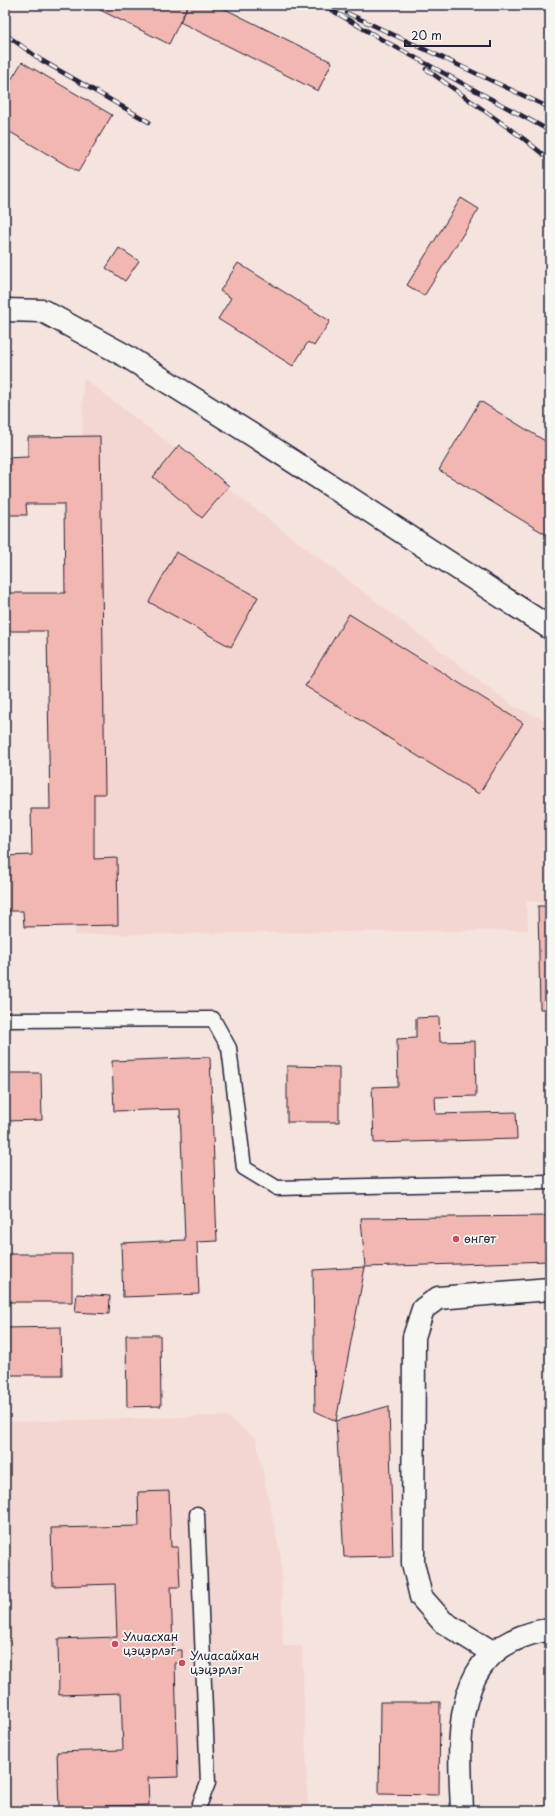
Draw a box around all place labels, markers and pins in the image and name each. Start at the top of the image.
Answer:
place label: өнгөт [464,1229,497,1247]
marker: өнгөт [451,1234,461,1244]
place label: Улиасхан цэцэрлэг [123,1627,178,1659]
marker: Улиасхан цэцэрлэг [110,1639,120,1649]
place label: Улиасайхан цэцэрлэг [190,1646,259,1678]
marker: Улиасайхан цэцэрлэг [177,1658,187,1668]

